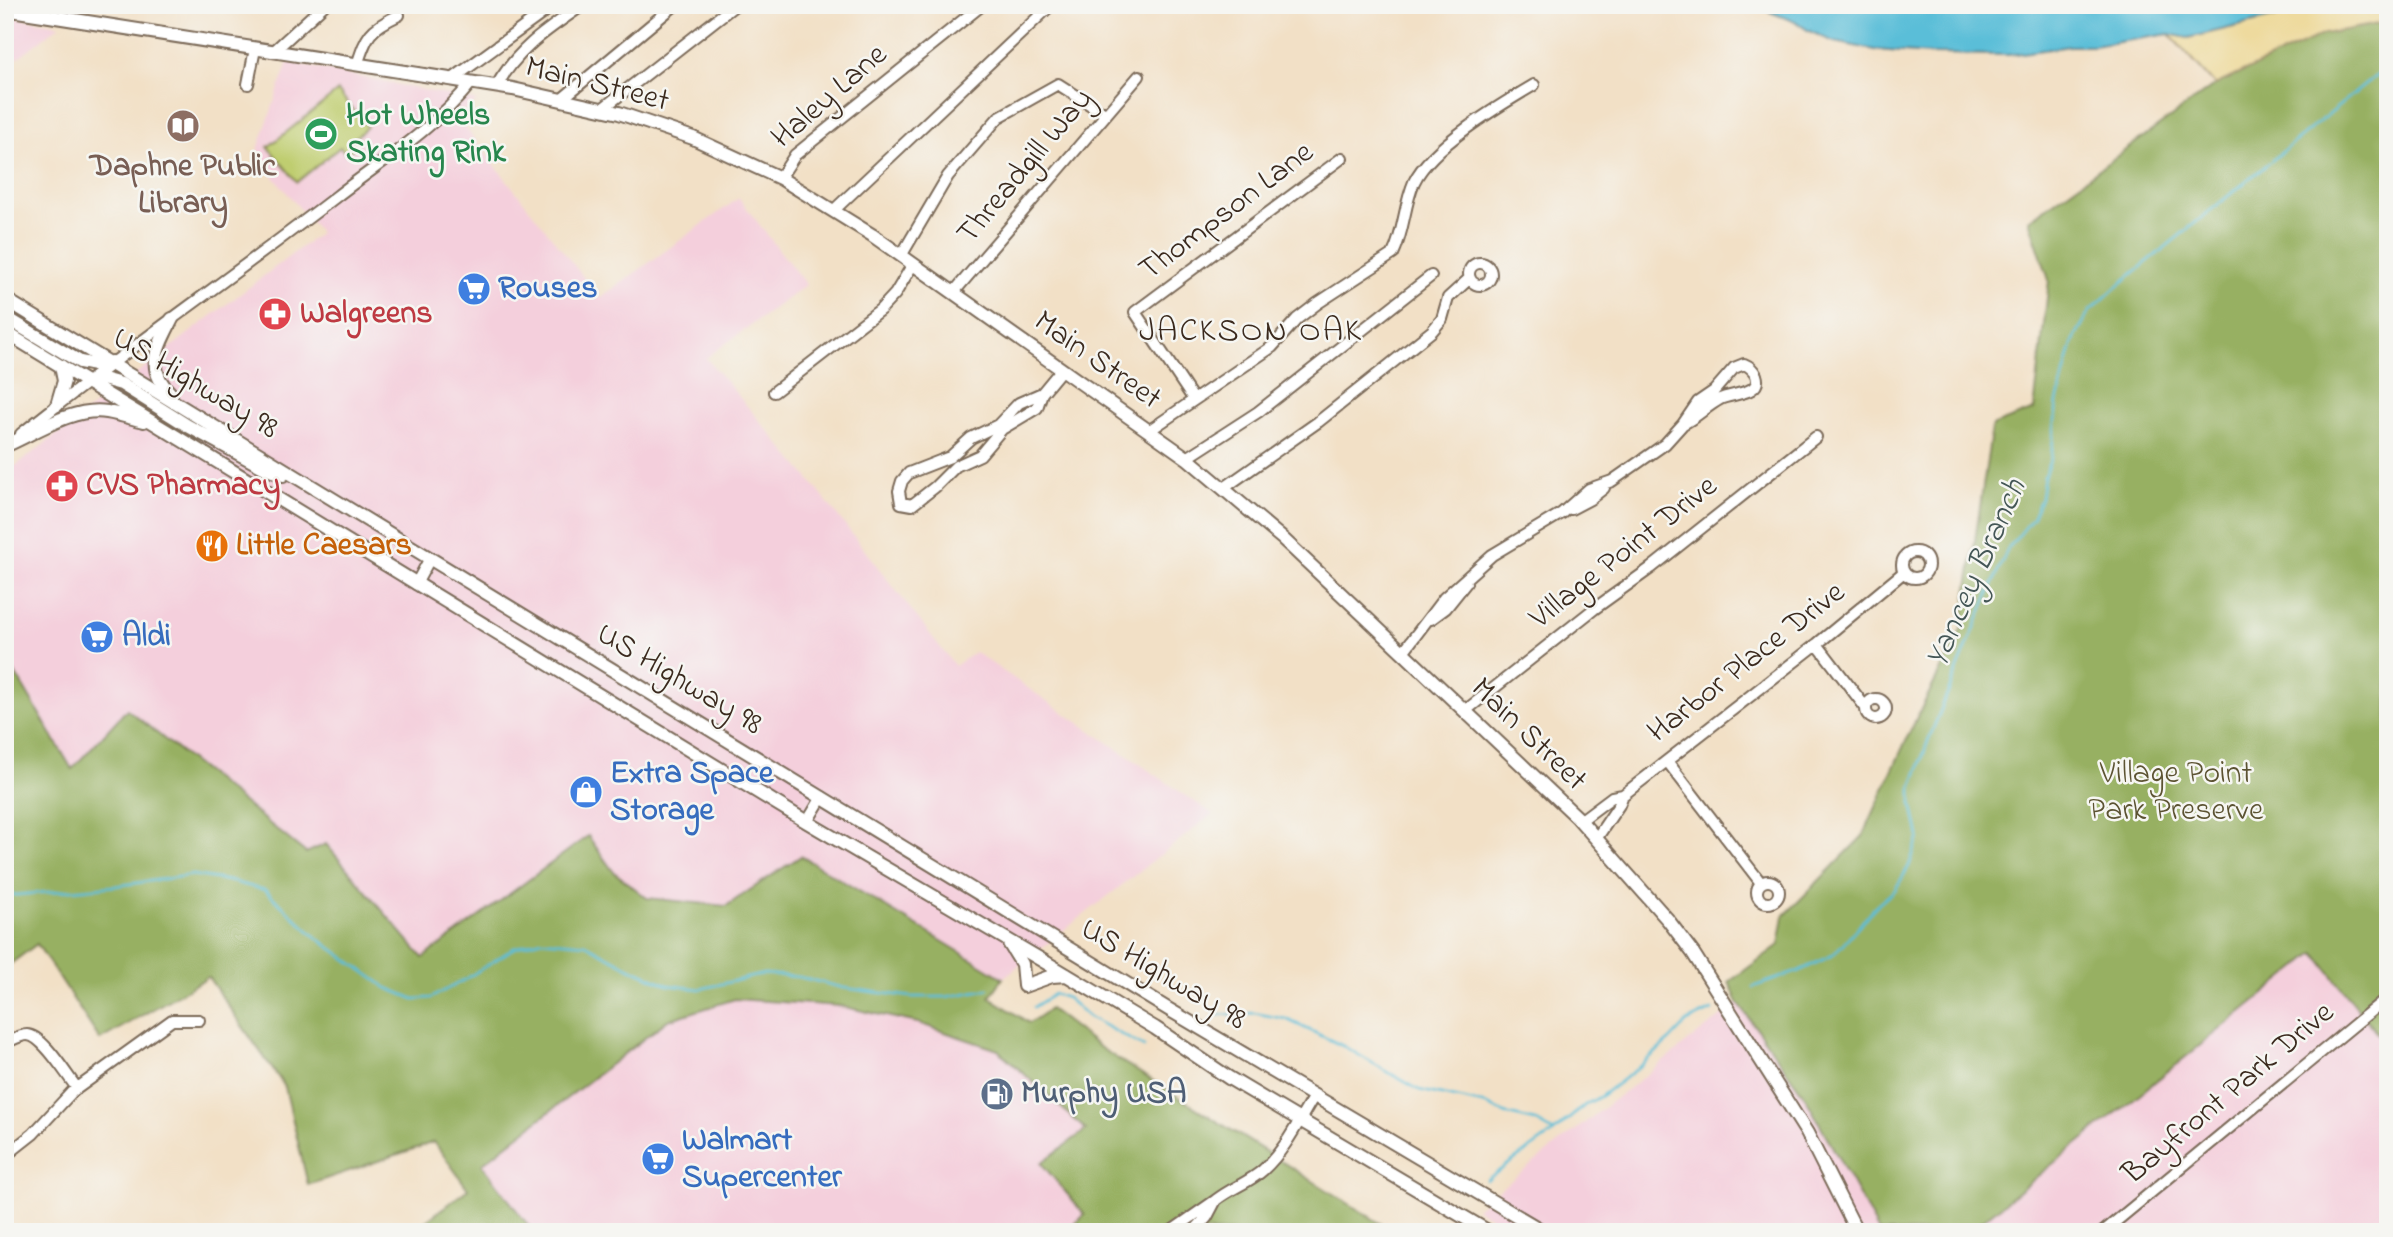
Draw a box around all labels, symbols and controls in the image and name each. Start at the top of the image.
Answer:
street label: Haley Lane [762,33,899,161]
street label: Main Street [520,44,674,126]
street label: Threadgill Way [946,78,1106,256]
place label: Hot Wheels Skating Rink [346,93,507,178]
library icon: Daphne Public Library [164,107,202,145]
sports icon: Hot Wheels Skating Rink [302,115,340,153]
street label: Thompson Lane [1130,130,1325,293]
place label: Daphne Public Library [88,144,277,229]
place label: Rouses [498,266,597,313]
supermarket icon: Rouses [455,270,493,308]
place label: Walgreens [300,291,433,339]
pharmacy icon: Walgreens [256,295,294,333]
street label: Main Street [1023,300,1171,423]
district label: JACKSON OAK [1139,308,1363,356]
street label: US Highway 98 [103,316,287,452]
place label: CVS Pharmacy [86,463,280,511]
street label: Village Point Drive [1519,464,1729,642]
pharmacy icon: CVS Pharmacy [43,467,81,505]
water label: Yancey Branch [1914,471,2041,676]
place label: Little Caesars [236,523,412,570]
restaurant icon: Little Caesars [193,527,231,565]
street label: Harbor Place Drive [1638,570,1857,755]
street label: US Highway 98 [587,612,771,748]
place label: Aldi [122,614,171,661]
supermarket icon: Aldi [78,618,116,656]
street label: Main Street [1459,667,1597,803]
place label: Extra Space Storage [610,751,775,836]
park label: Village Point Park Preserve [2089,751,2264,835]
shop icon: Extra Space Storage [567,773,605,811]
street label: US Highway 98 [1071,907,1255,1043]
street label: Bayfront Park Drive [2112,991,2346,1198]
place label: Murphy USA [1021,1071,1186,1119]
fuel station icon: Murphy USA [978,1075,1016,1113]
place label: Walmart Supercenter [682,1118,843,1202]
supermarket icon: Walmart Supercenter [639,1140,677,1178]

